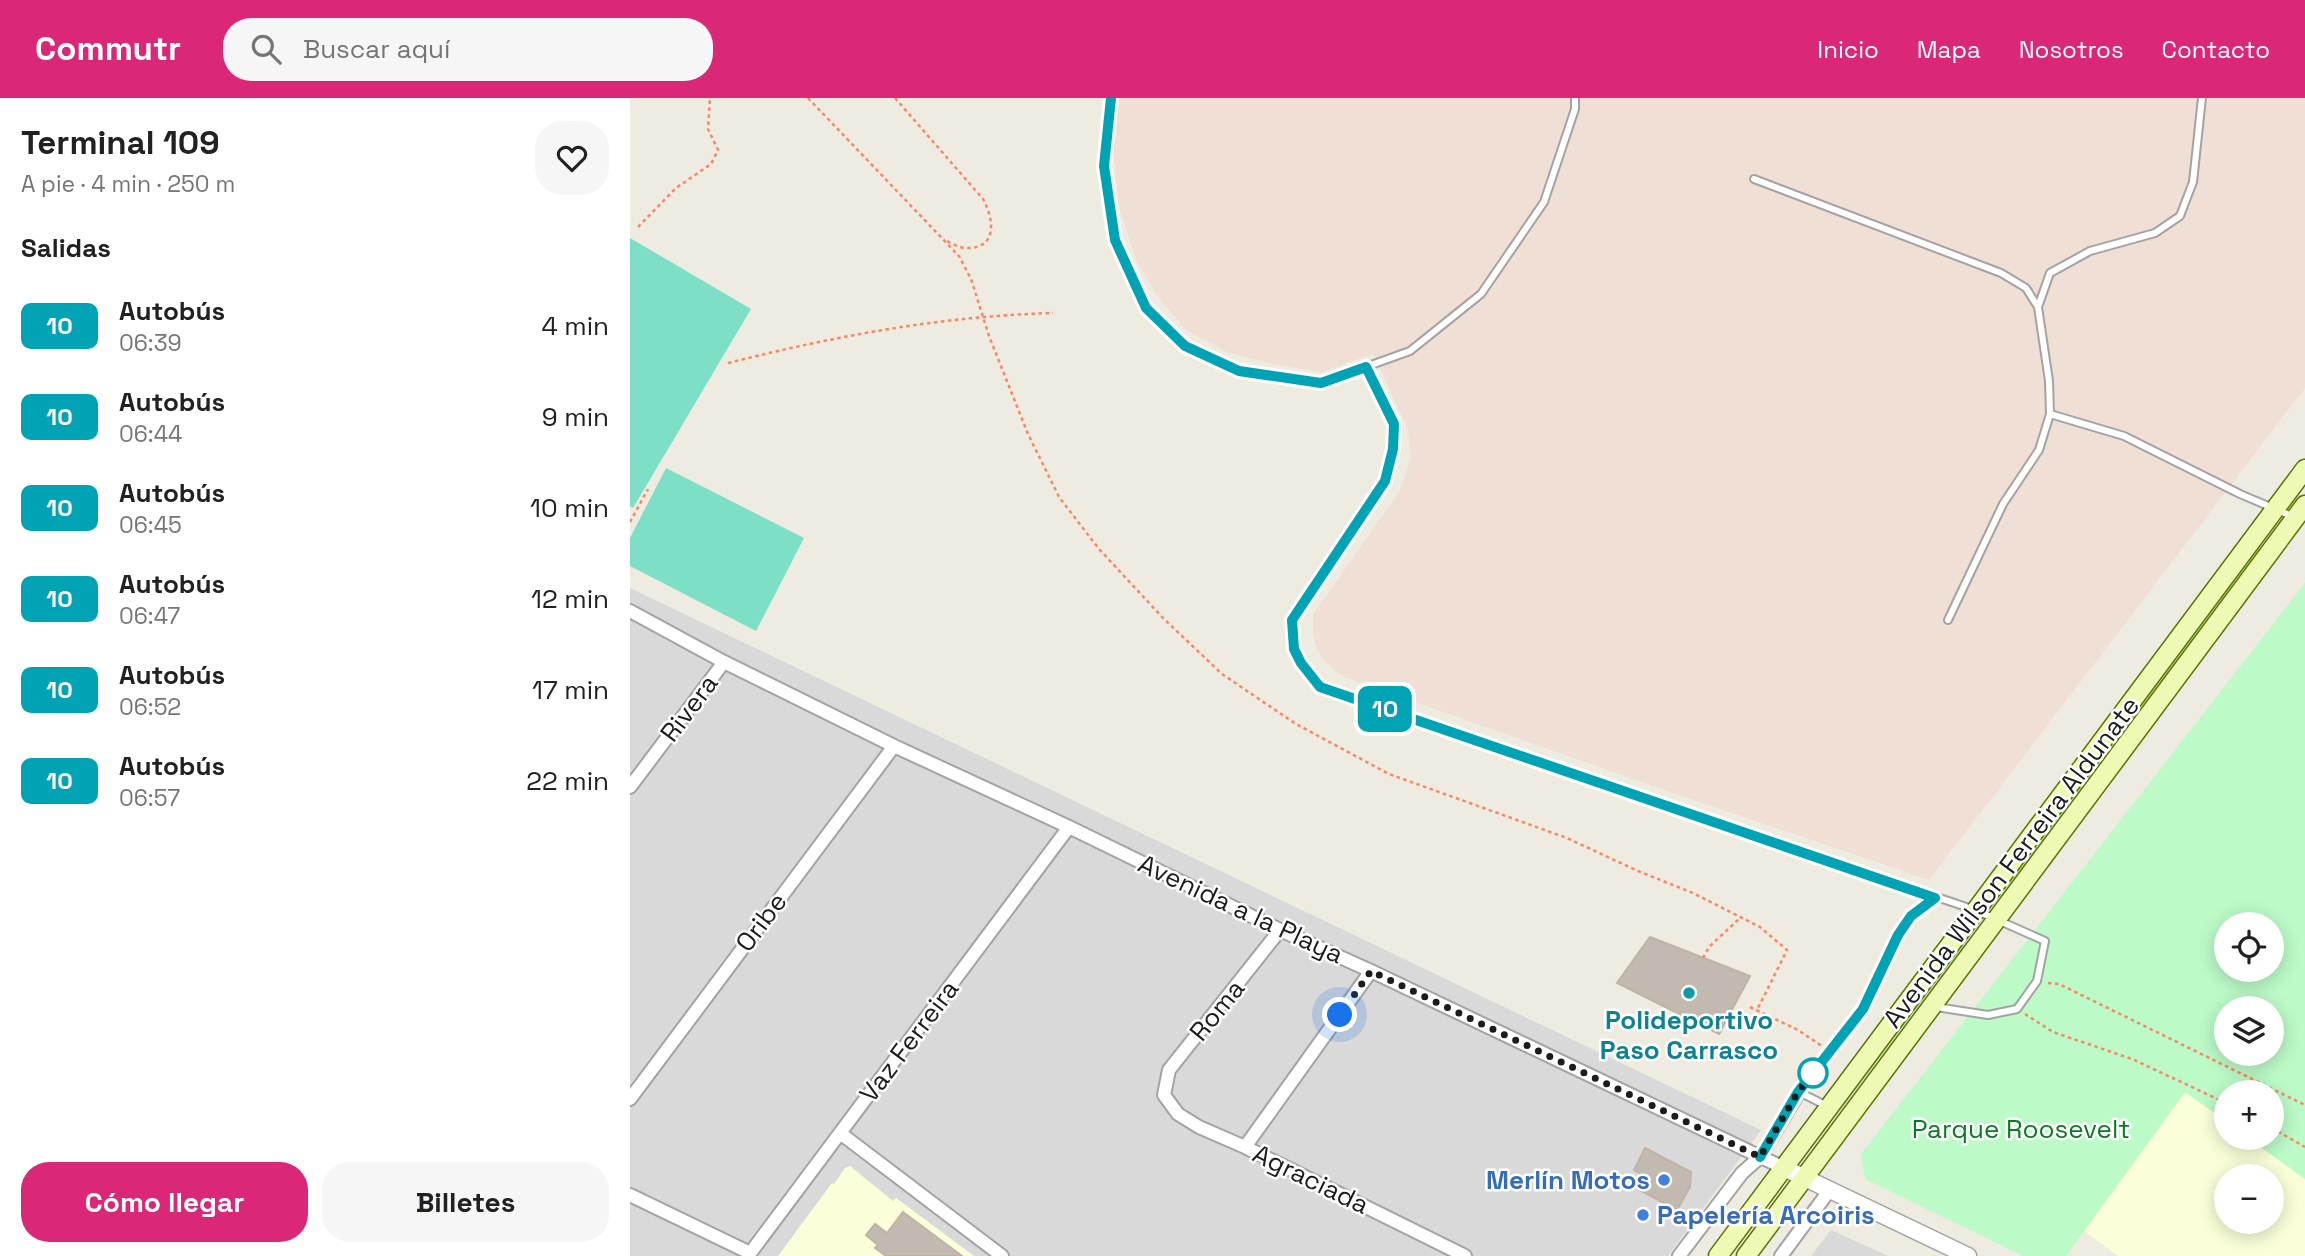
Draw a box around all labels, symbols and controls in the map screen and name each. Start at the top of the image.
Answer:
search box [223,18,713,81]
text: Commutr [35,28,181,70]
icon: search [247,30,285,68]
text: Buscar aquí [303,32,450,66]
text: Inicio [1817,34,1879,65]
text: Mapa [1917,34,1981,65]
text: Nosotros [2019,34,2124,65]
text: Contacto [2162,34,2270,65]
button: heart [535,121,609,195]
text: Terminal 109 [21,122,220,164]
text: A pie · 4 min · 250 m [21,169,235,199]
text: Salidas [21,231,111,265]
text: Autobús [119,294,225,328]
text: 4 min [541,309,609,343]
text: 10 [46,310,73,341]
text: 06:39 [119,328,182,358]
text: Autobús [119,385,225,419]
text: 9 min [542,400,609,434]
text: 10 [46,401,73,432]
text: 06:44 [119,419,182,449]
text: Autobús [119,476,225,510]
text: 10 min [530,491,609,525]
text: 10 [46,492,73,523]
text: 06:45 [119,510,182,540]
text: Autobús [119,567,225,601]
text: 12 min [531,582,609,616]
text: 10 [46,583,73,614]
text: 06:47 [119,601,180,631]
text: Autobús [119,658,225,692]
street label: Rivera [653,667,725,749]
text: 17 min [532,673,609,707]
text: 10 [46,674,73,705]
line badge: 10 [1354,686,1416,732]
street label: Avenida Wilson Ferreira Aldunate [1875,690,2147,1034]
text: 06:52 [119,692,181,722]
text: 10 [1372,693,1398,724]
text: Autobús [119,749,225,783]
text: 22 min [526,764,609,798]
text: 10 [46,765,73,796]
text: 06:57 [119,783,180,813]
street label: Avenida a la Playa [1133,847,1349,971]
street label: Oribe [728,886,794,958]
map controls [2214,912,2284,1234]
button: locate [2214,912,2284,982]
street label: Roma [1182,972,1252,1048]
street label: Vaz Ferreira [852,973,966,1109]
marker: Polideportivo Paso Carrasco [1681,985,1697,1001]
button: layers [2214,996,2284,1066]
your location [1322,997,1357,1032]
place label: Polideportivo Paso Carrasco [1600,1003,1778,1067]
unlabelled marker [1798,1058,1828,1088]
button: + [2214,1080,2284,1150]
park label: Parque Roosevelt [1912,1112,2130,1146]
street label: Agraciada [1247,1136,1375,1222]
button: Cómo llegar [21,1162,308,1242]
button: Billetes [322,1162,609,1242]
place label: Merlín Motos [1486,1163,1650,1197]
button: − [2214,1164,2284,1234]
marker: Merlín Motos [1656,1172,1672,1188]
place label: Papelería Arcoiris [1657,1198,1875,1232]
marker: Papelería Arcoiris [1635,1207,1651,1223]

